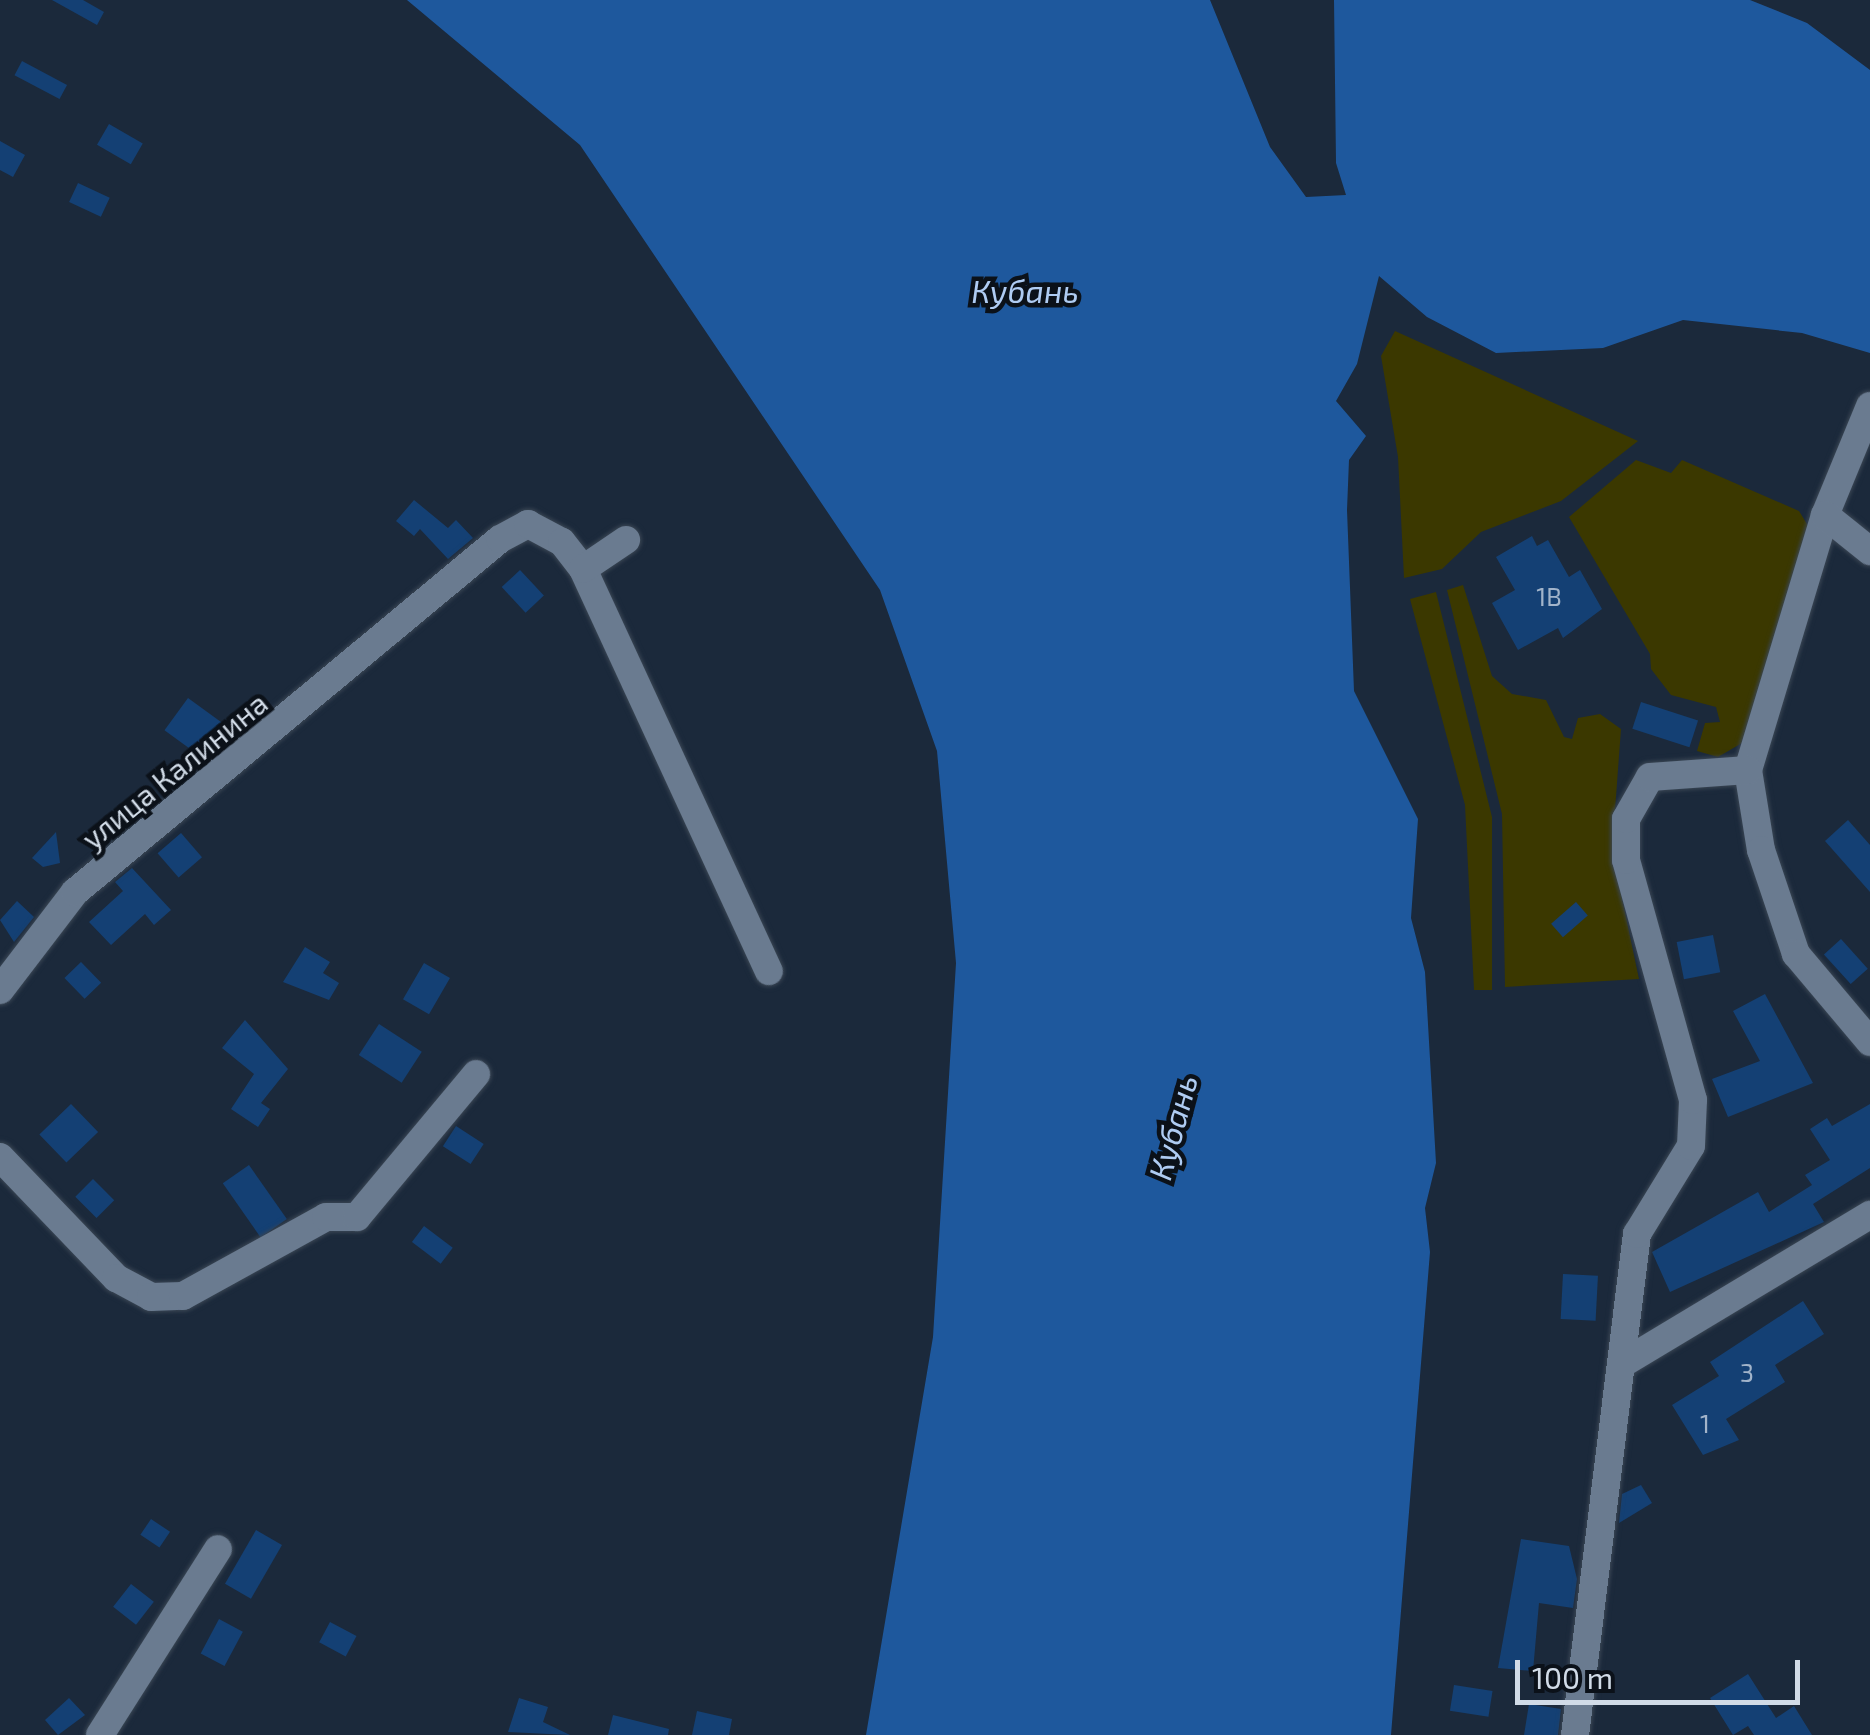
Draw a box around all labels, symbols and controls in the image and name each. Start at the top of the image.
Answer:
water label: Кубань [971,271,1079,309]
house number: 1В [1536,581,1562,611]
street label: улица Калинина [74,684,274,856]
water label: Кубань [1140,1070,1204,1184]
house number: 3 [1740,1357,1754,1387]
house number: 1 [1700,1408,1710,1438]
scale bar [1520,1640,1805,1702]
text: 100 m [1532,1659,1613,1695]

